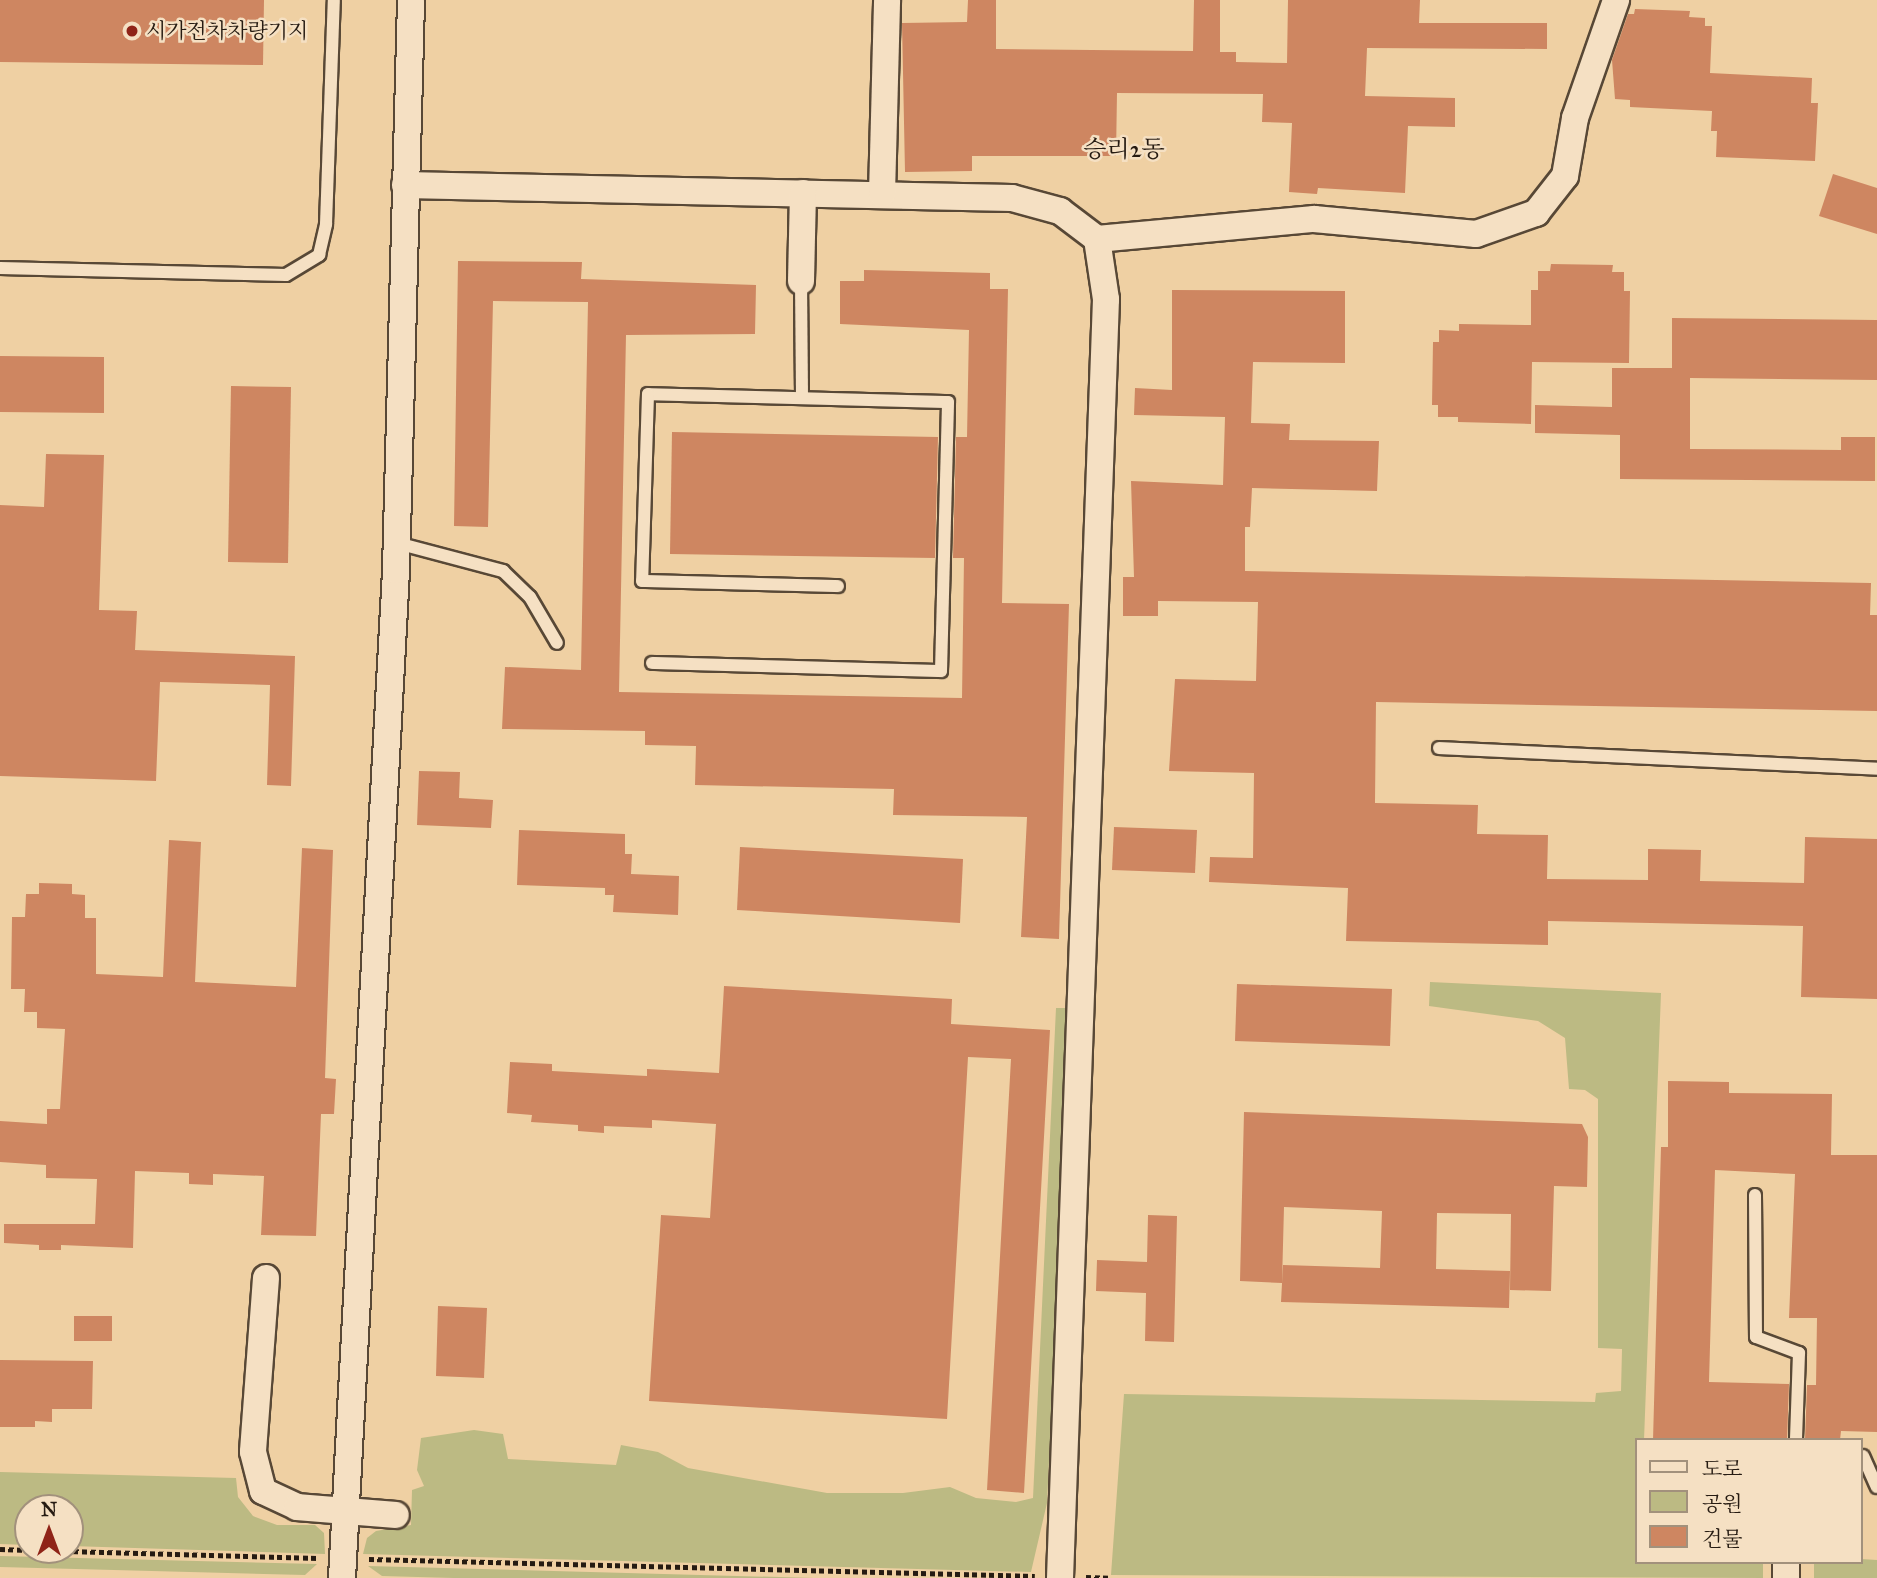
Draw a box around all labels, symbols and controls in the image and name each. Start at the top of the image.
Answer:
place label: 시가전차차량기지 [146,18,308,44]
marker: 시가전차차량기지 [124,23,140,39]
district label: 승리2동 [1083,136,1165,164]
legend [1636,1438,1863,1564]
text: 도로 [1702,1456,1743,1482]
text: 공원 [1702,1491,1743,1517]
north arrow [14,1494,84,1564]
text: N [41,1498,57,1521]
text: 건물 [1702,1526,1743,1552]

